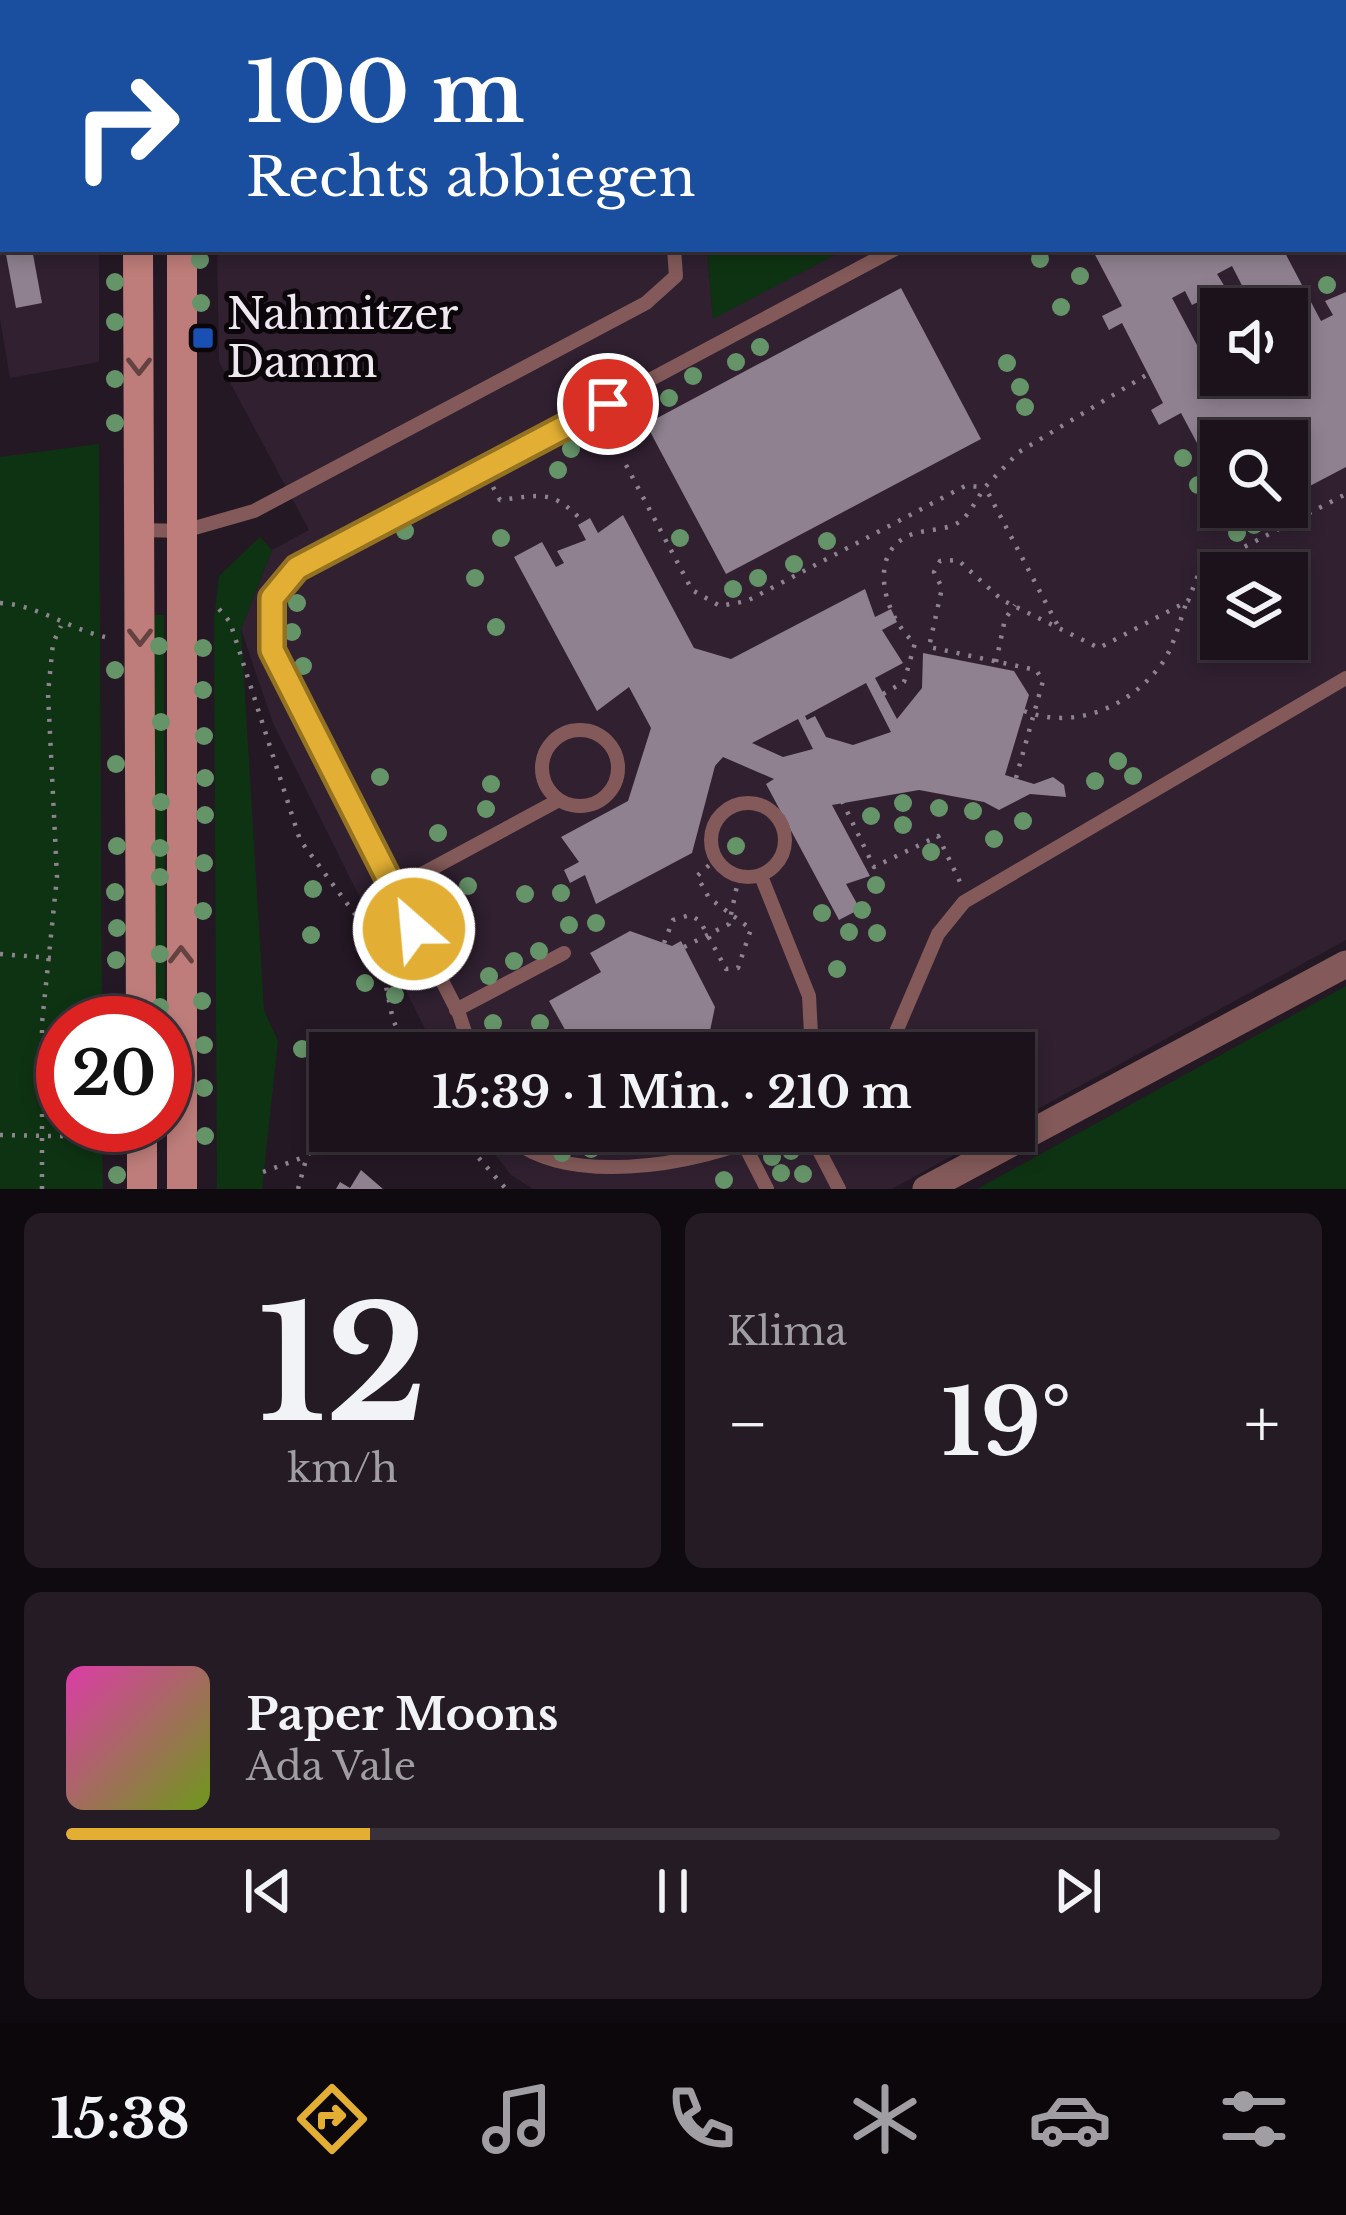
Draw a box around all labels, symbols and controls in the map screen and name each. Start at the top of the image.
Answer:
text: 100 m [246,41,525,145]
icon: right [48,48,204,204]
text: Rechts abbiegen [246,144,696,211]
place label: Nahmitzer Damm [227,288,458,388]
map controls [1200,288,1308,660]
button: sound [1200,288,1308,396]
marker: Nahmitzer Damm [190,325,216,351]
pin [557,353,659,455]
one-way arrow [126,358,152,376]
icon: arrive [575,371,641,437]
button: search [1200,420,1308,528]
button: layers [1200,552,1308,660]
one-way arrow [127,629,153,647]
position arrow [351,866,477,992]
one-way arrow [168,945,194,964]
speed limit sign: 20 [36,996,192,1152]
text: 15:39 · 1 Min. · 210 m [432,1064,912,1120]
text: 12 [258,1269,427,1462]
text: Klima [727,1307,847,1356]
text: 19° [941,1368,1071,1479]
text: − [727,1383,769,1465]
text: + [1244,1383,1280,1465]
text: km/h [287,1444,398,1493]
text: Paper Moons [246,1686,558,1742]
text: Ada Vale [246,1742,416,1791]
icon: previous [235,1858,301,1924]
icon: pause [640,1858,706,1924]
icon: next [1045,1858,1111,1924]
icon: directions [290,2077,374,2161]
icon: music [475,2077,559,2161]
icon: phone [659,2077,743,2161]
icon: climate [843,2077,927,2161]
icon: car [1028,2077,1112,2161]
icon: filters [1212,2077,1296,2161]
text: 15:38 [50,2086,190,2153]

